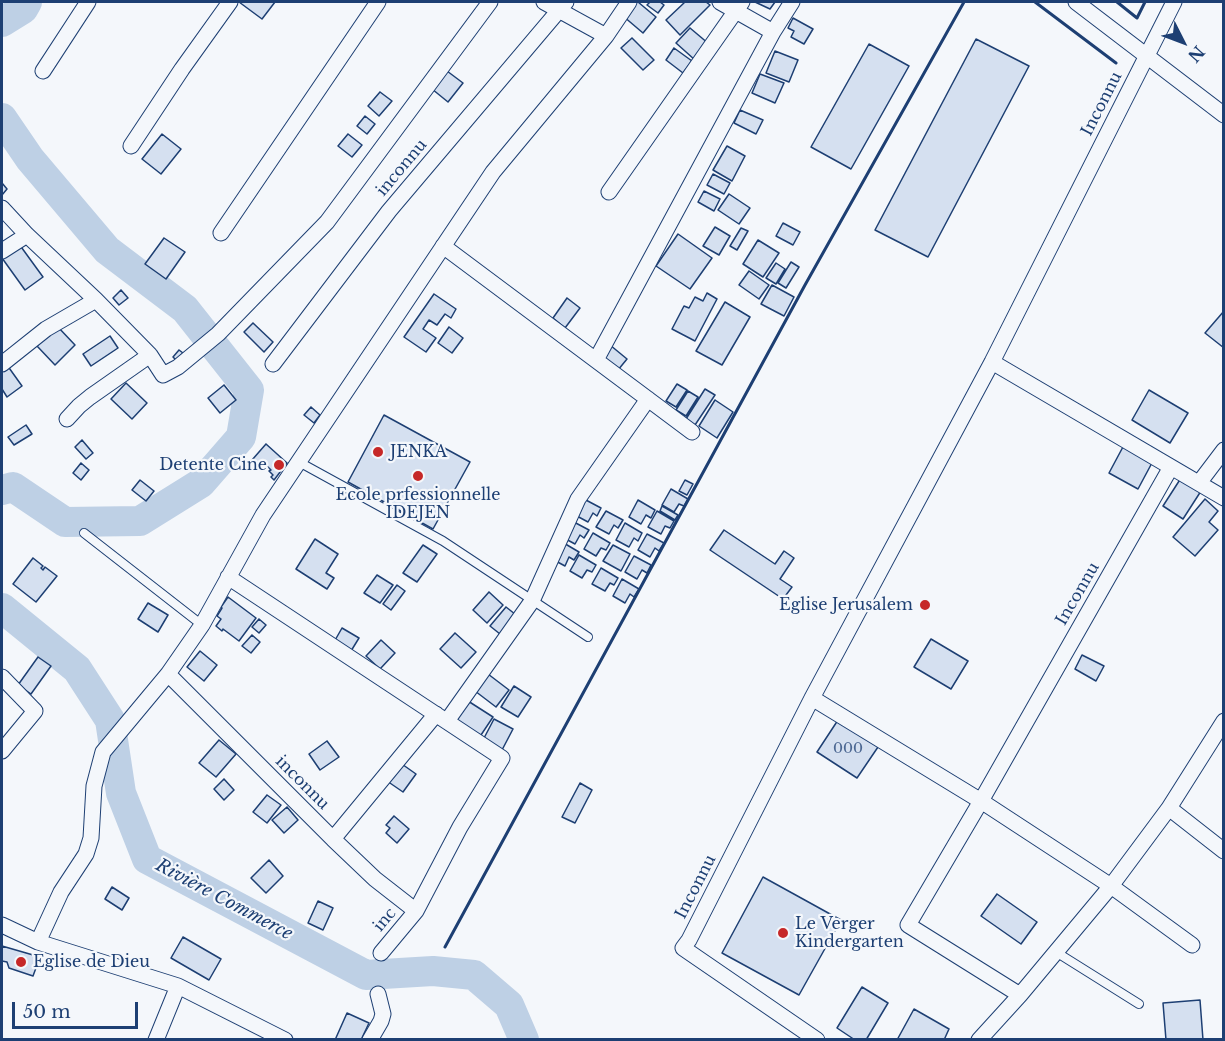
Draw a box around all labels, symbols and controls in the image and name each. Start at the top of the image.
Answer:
north arrow [1153,12,1213,72]
text: N [1184,42,1209,66]
street label: Inconnu [1078,69,1126,139]
street label: inconnu [373,136,431,200]
place label: JENKA [390,442,447,462]
marker: JENKA [371,445,385,459]
place label: Detente Cine [159,455,267,475]
marker: Detente Cine [272,458,286,472]
marker: Ecole prfessionnelle IDEJEN [411,469,425,483]
place label: Ecole prfessionnelle IDEJEN [336,485,500,523]
street label: Inconnu [1052,559,1104,629]
place label: Eglise Jerusalem [779,595,913,615]
marker: Eglise Jerusalem [918,598,932,612]
house number: 000 [833,741,863,757]
street label: inconnu [271,752,333,814]
street label: Inconnu [672,852,720,922]
water label: Rivière Commerce [152,855,296,945]
street label: inc [370,904,400,936]
place label: Le Verger Kindergarten [795,914,904,952]
marker: Le Verger Kindergarten [776,926,790,940]
place label: Eglise de Dieu [33,952,150,972]
marker: Eglise de Dieu [14,955,28,969]
scale bar [15,990,141,1028]
text: 50 m [23,1001,71,1023]

